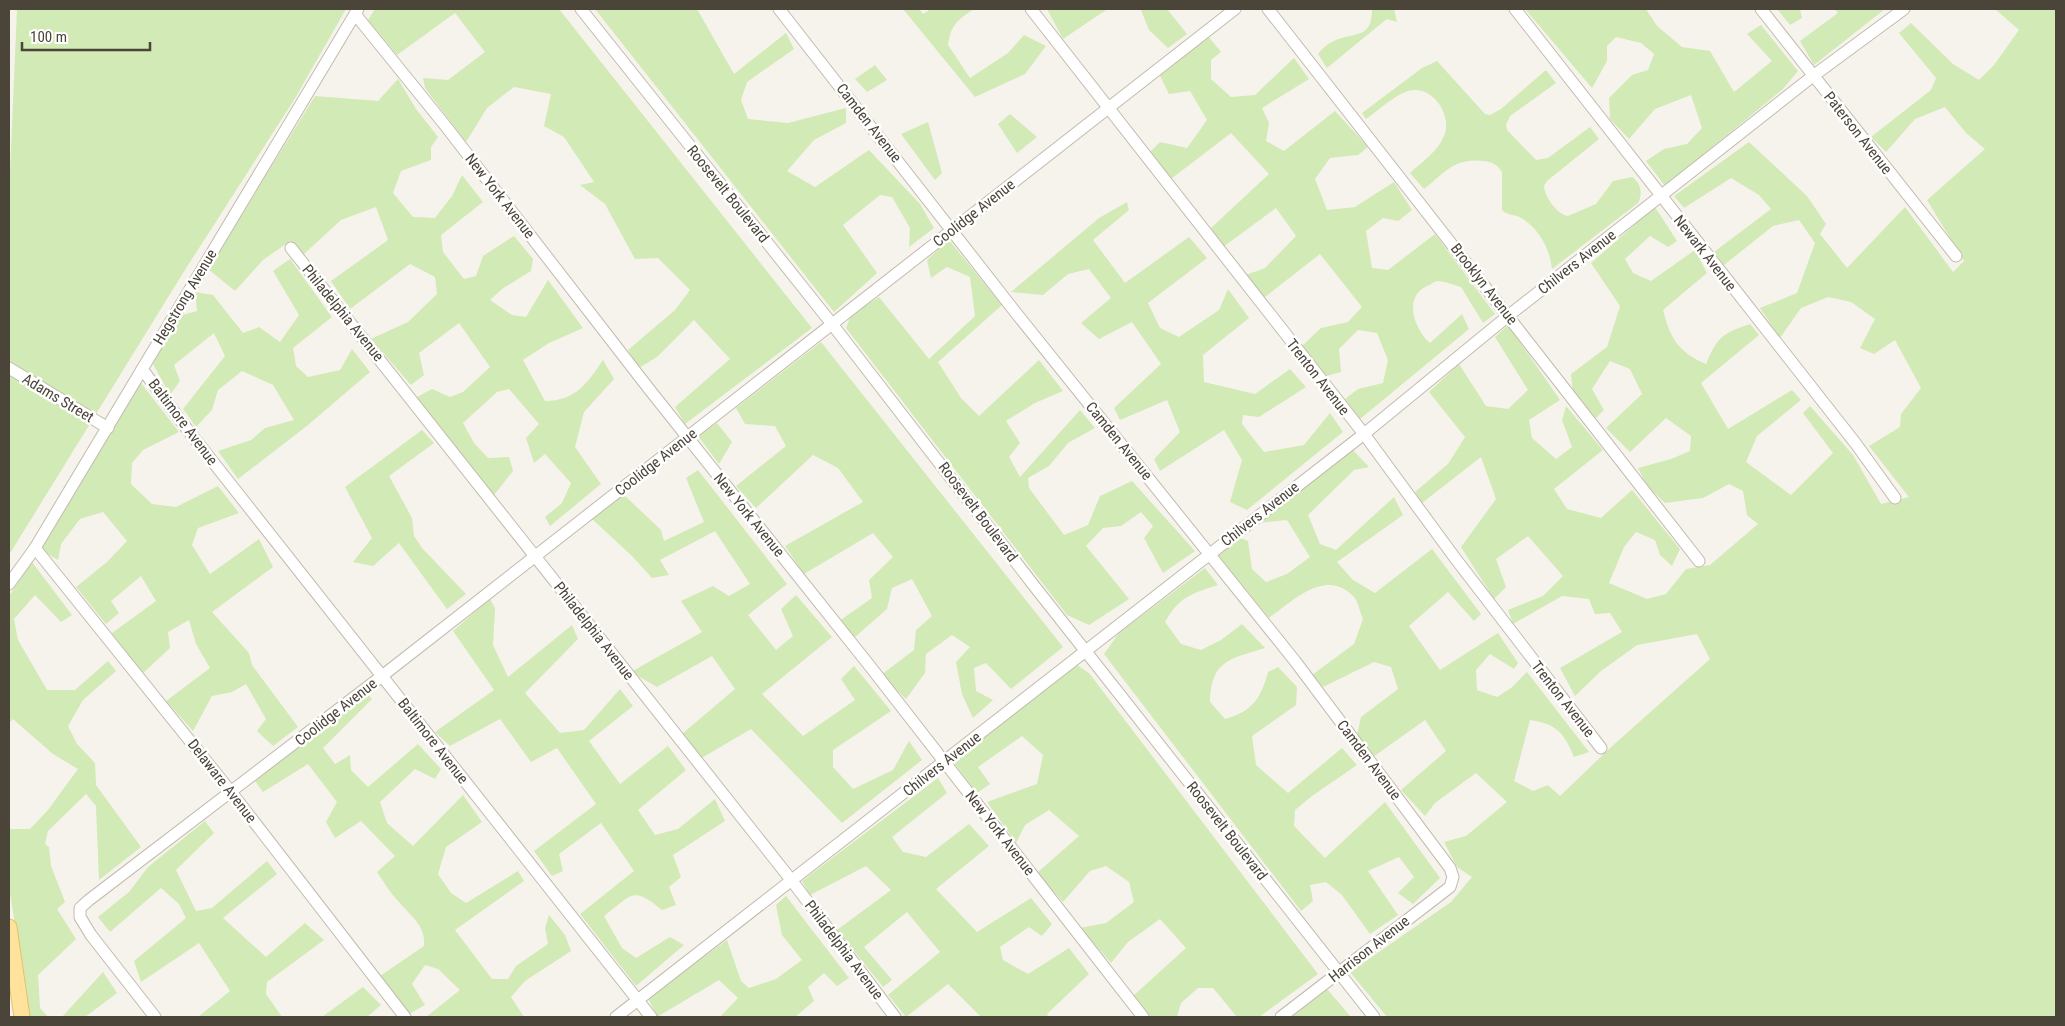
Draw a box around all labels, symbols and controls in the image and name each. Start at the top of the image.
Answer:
scale bar [22,20,150,52]
text: 100 m [30,28,67,46]
street label: Camden Avenue [833,80,905,166]
street label: Paterson Avenue [1820,88,1896,178]
street label: Roosevelt Boulevard [683,142,773,246]
street label: New York Avenue [461,150,539,242]
street label: Coolidge Avenue [929,175,1019,251]
street label: Newark Avenue [1670,212,1740,294]
street label: Chilvers Avenue [1534,226,1620,298]
street label: Brooklyn Avenue [1447,240,1521,328]
street label: Hegstrong Avenue [149,246,221,348]
street label: Philadelphia Avenue [298,261,388,365]
street label: Trenton Avenue [1283,335,1353,419]
street label: Adams Street [19,370,97,426]
street label: Baltimore Avenue [145,375,221,469]
street label: Camden Avenue [1082,398,1156,484]
street label: Coolidge Avenue [611,424,701,500]
street label: Roosevelt Boulevard [935,459,1021,565]
street label: New York Avenue [710,470,788,560]
street label: Chilvers Avenue [1217,478,1303,550]
street label: Philadelphia Avenue [550,578,638,684]
street label: Trenton Avenue [1528,657,1598,741]
street label: Coolidge Avenue [291,674,381,750]
street label: Baltimore Avenue [394,695,472,787]
street label: Camden Avenue [1333,717,1405,803]
street label: Chilvers Avenue [899,728,985,800]
street label: Delaware Avenue [184,736,260,826]
street label: Roosevelt Boulevard [1183,778,1271,884]
street label: New York Avenue [961,787,1039,879]
street label: Philadelphia Avenue [801,897,887,1003]
street label: Harrison Avenue [1325,912,1413,986]

